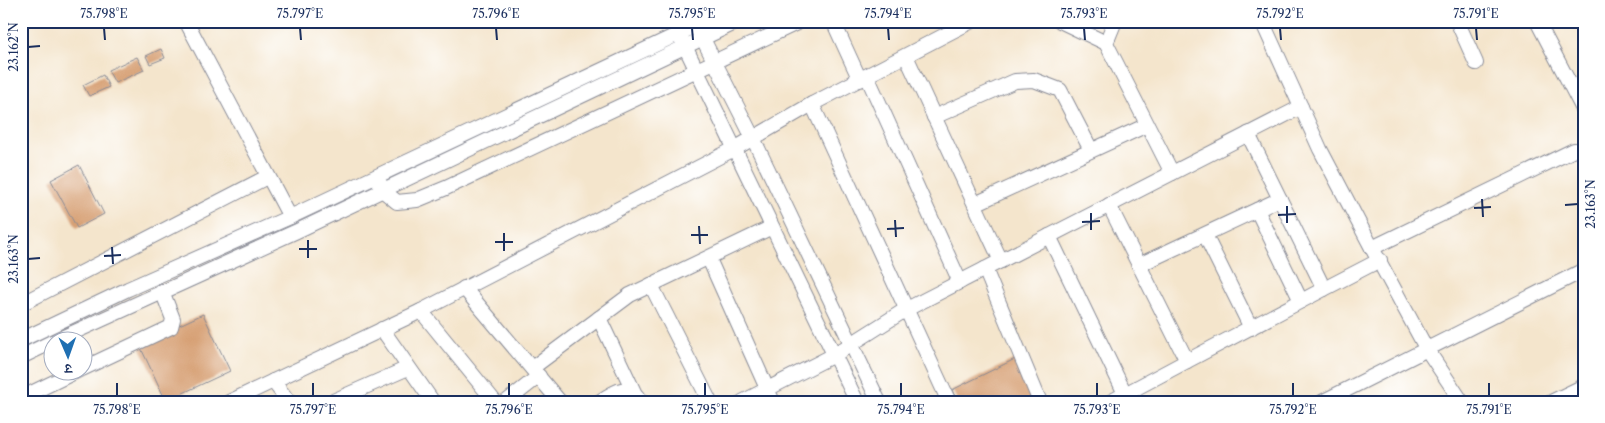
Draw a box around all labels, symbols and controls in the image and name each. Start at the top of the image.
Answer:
text: 75.798°E [80,6,128,21]
text: 75.797°E [277,6,323,21]
text: 75.796°E [472,6,520,21]
text: 75.795°E [668,6,716,21]
text: 75.794°E [864,6,912,21]
text: 75.793°E [1060,6,1108,21]
text: 75.792°E [1256,6,1304,21]
text: 75.791°E [1453,6,1499,21]
text: 23.162°N [6,22,21,72]
text: 23.163°N [1583,179,1598,229]
text: 23.163°N [6,234,21,284]
north arrow [42,330,92,380]
text: उ [64,360,73,378]
text: 75.798°E [93,402,141,417]
text: 75.797°E [290,402,336,417]
text: 75.796°E [485,402,533,417]
text: 75.795°E [681,402,729,417]
text: 75.794°E [877,402,925,417]
text: 75.793°E [1073,402,1121,417]
text: 75.792°E [1269,402,1317,417]
text: 75.791°E [1466,402,1512,417]

